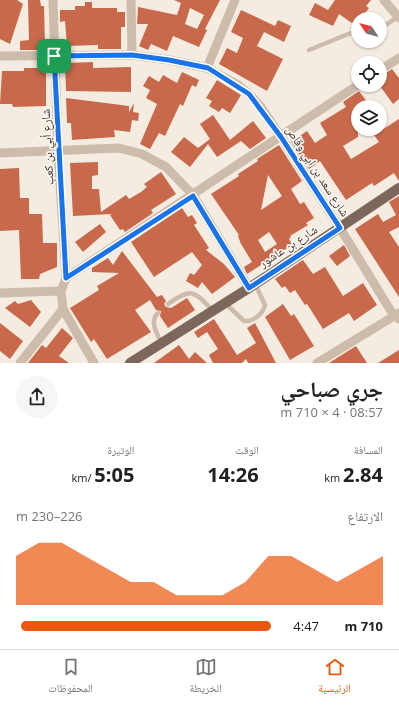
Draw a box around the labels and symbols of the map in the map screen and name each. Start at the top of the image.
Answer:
north arrow [351,12,387,48]
pin [37,39,71,73]
street label: شارع أبي بن كعب [37,108,60,186]
street label: شارع سعد بن ابي وقاص [280,122,354,221]
street label: شارع بن عاشور [255,221,321,272]

